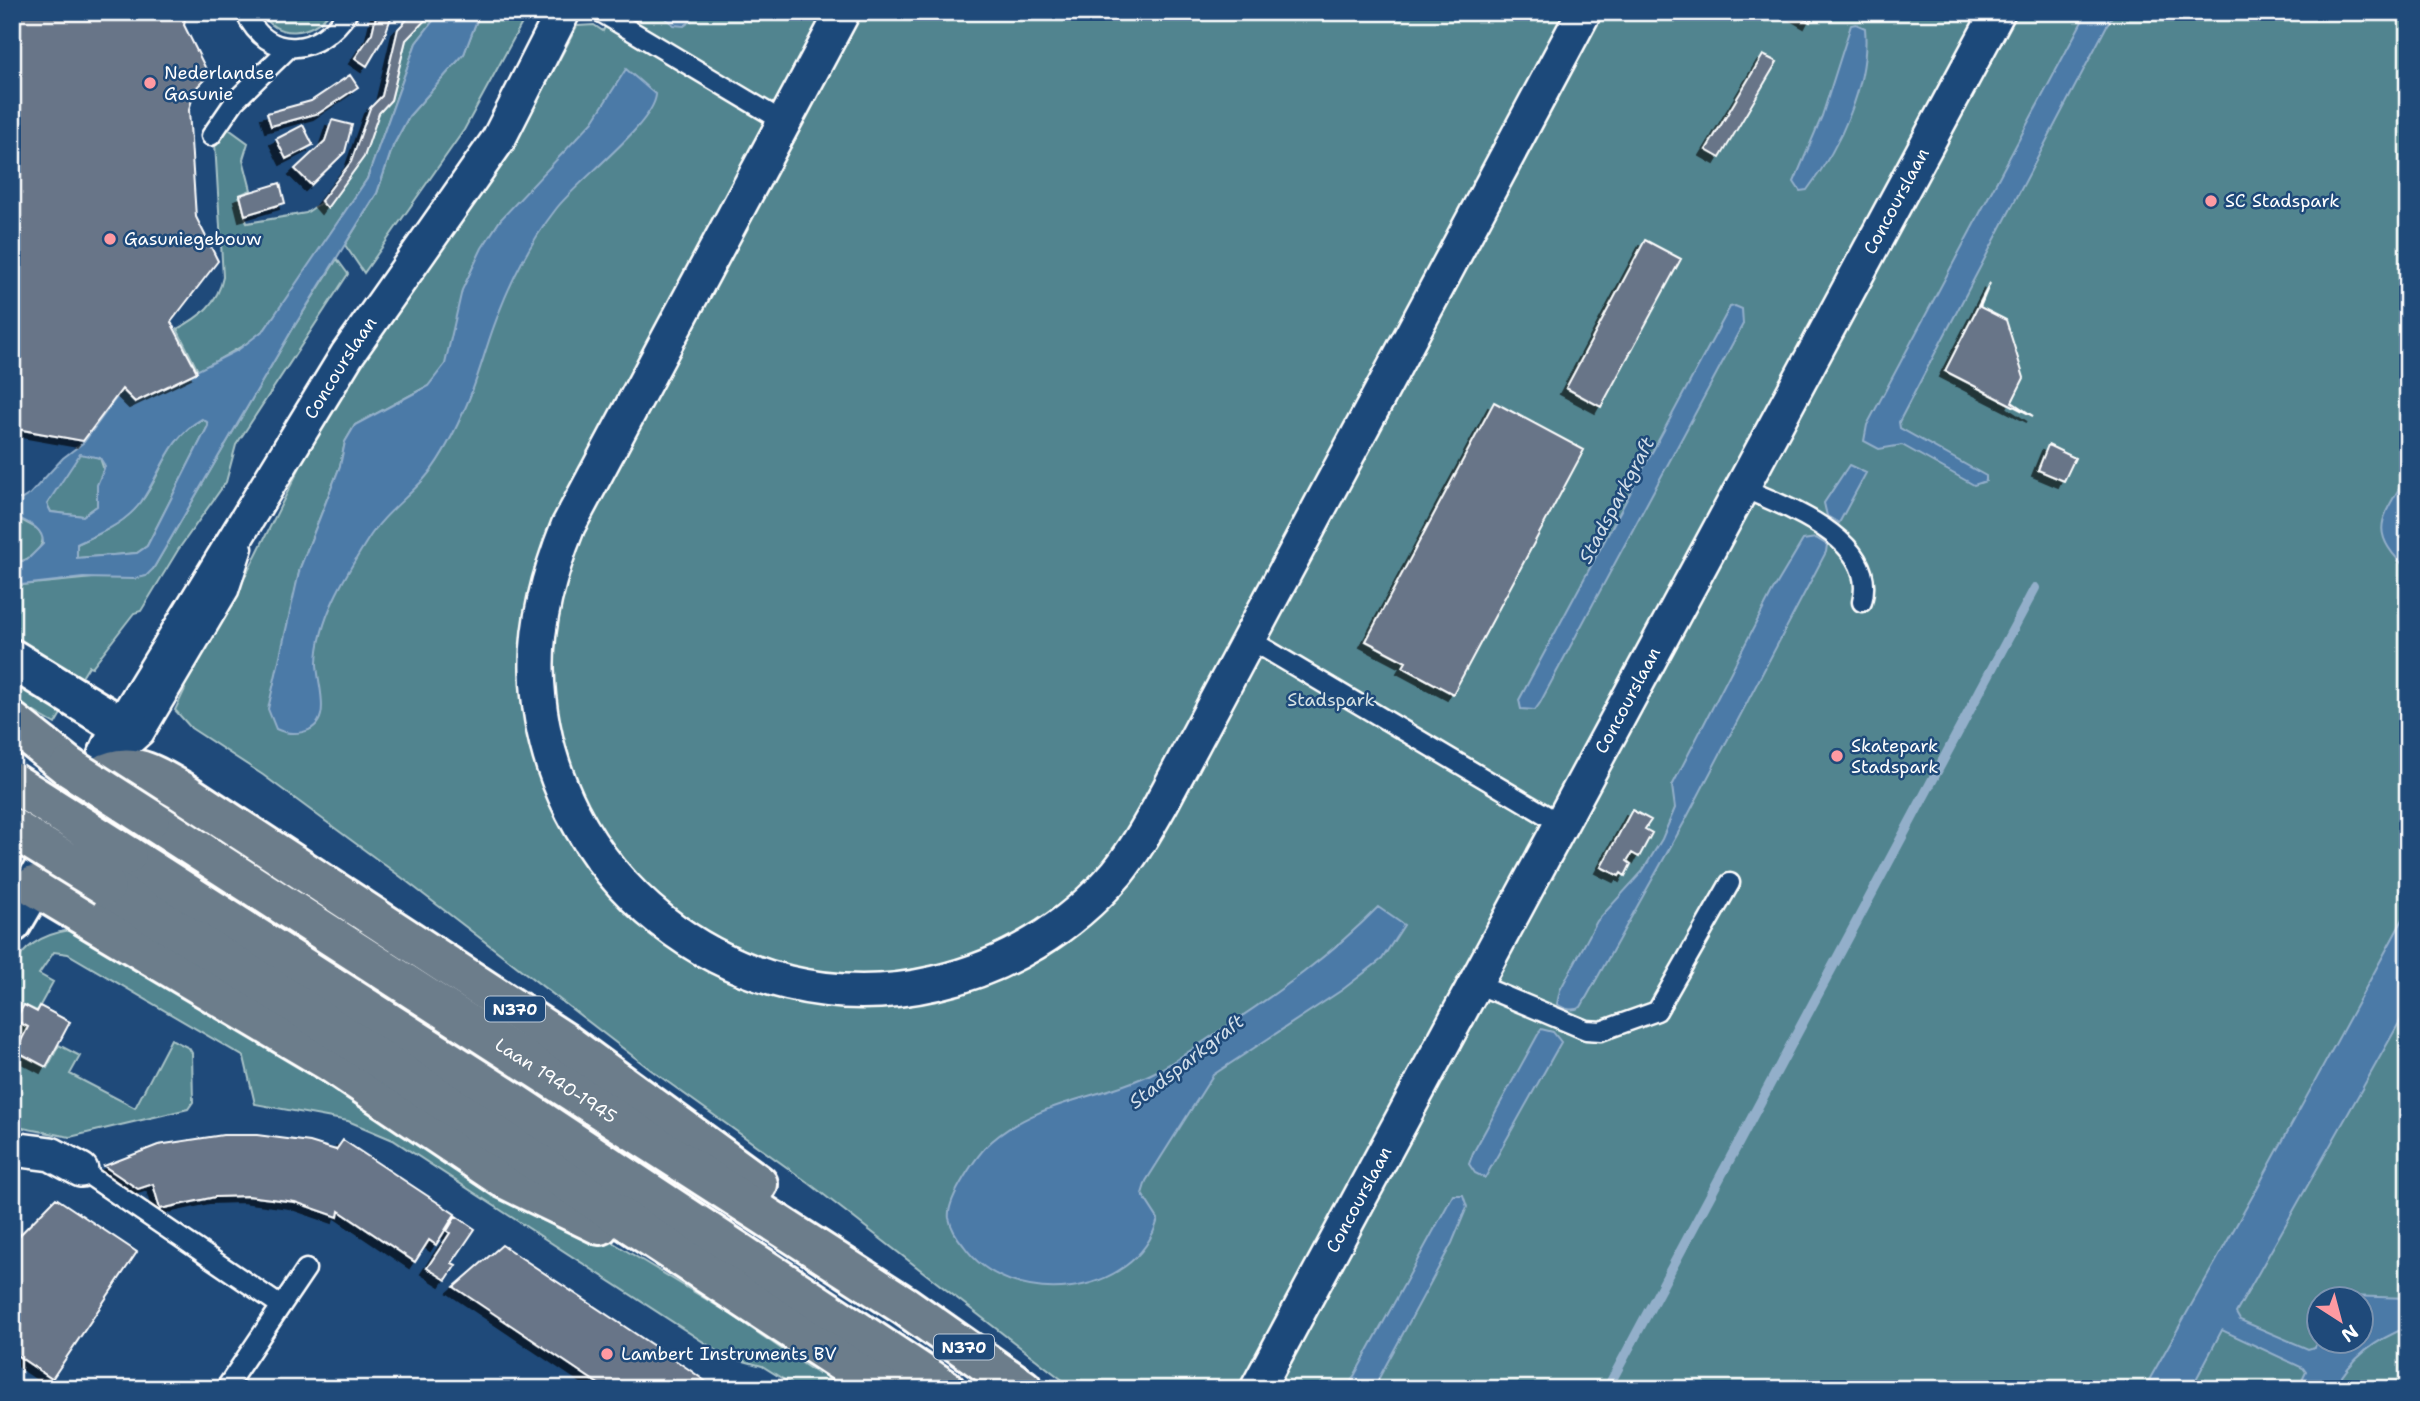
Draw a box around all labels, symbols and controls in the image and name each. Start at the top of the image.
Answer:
place label: Nederlandse Gasunie [164,61,274,106]
marker: Nederlandse Gasunie [142,75,158,91]
street label: Concourslaan [1858,144,1935,258]
place label: SC Stadspark [2225,189,2339,213]
marker: SC Stadspark [2203,193,2219,209]
place label: Gasuniegebouw [124,227,262,251]
marker: Gasuniegebouw [102,231,118,247]
street label: Concourslaan [299,312,382,424]
water label: Stadsparkgraft [1573,432,1661,568]
street label: Concourslaan [1589,643,1666,758]
park label: Stadspark [1287,688,1375,712]
place label: Skatepark Stadspark [1851,734,1939,779]
marker: Skatepark Stadspark [1829,748,1845,764]
road number: N370 [485,996,545,1021]
water label: Stadsparkgraft [1124,1008,1250,1114]
street label: Laan 1940-1945 [490,1033,621,1129]
street label: Concourslaan [1320,1142,1397,1257]
north arrow [2304,1286,2374,1356]
text: N [2336,1319,2363,1348]
road number: N370 [934,1334,994,1359]
place label: Lambert Instruments BV [621,1342,837,1366]
marker: Lambert Instruments BV [599,1346,615,1362]

